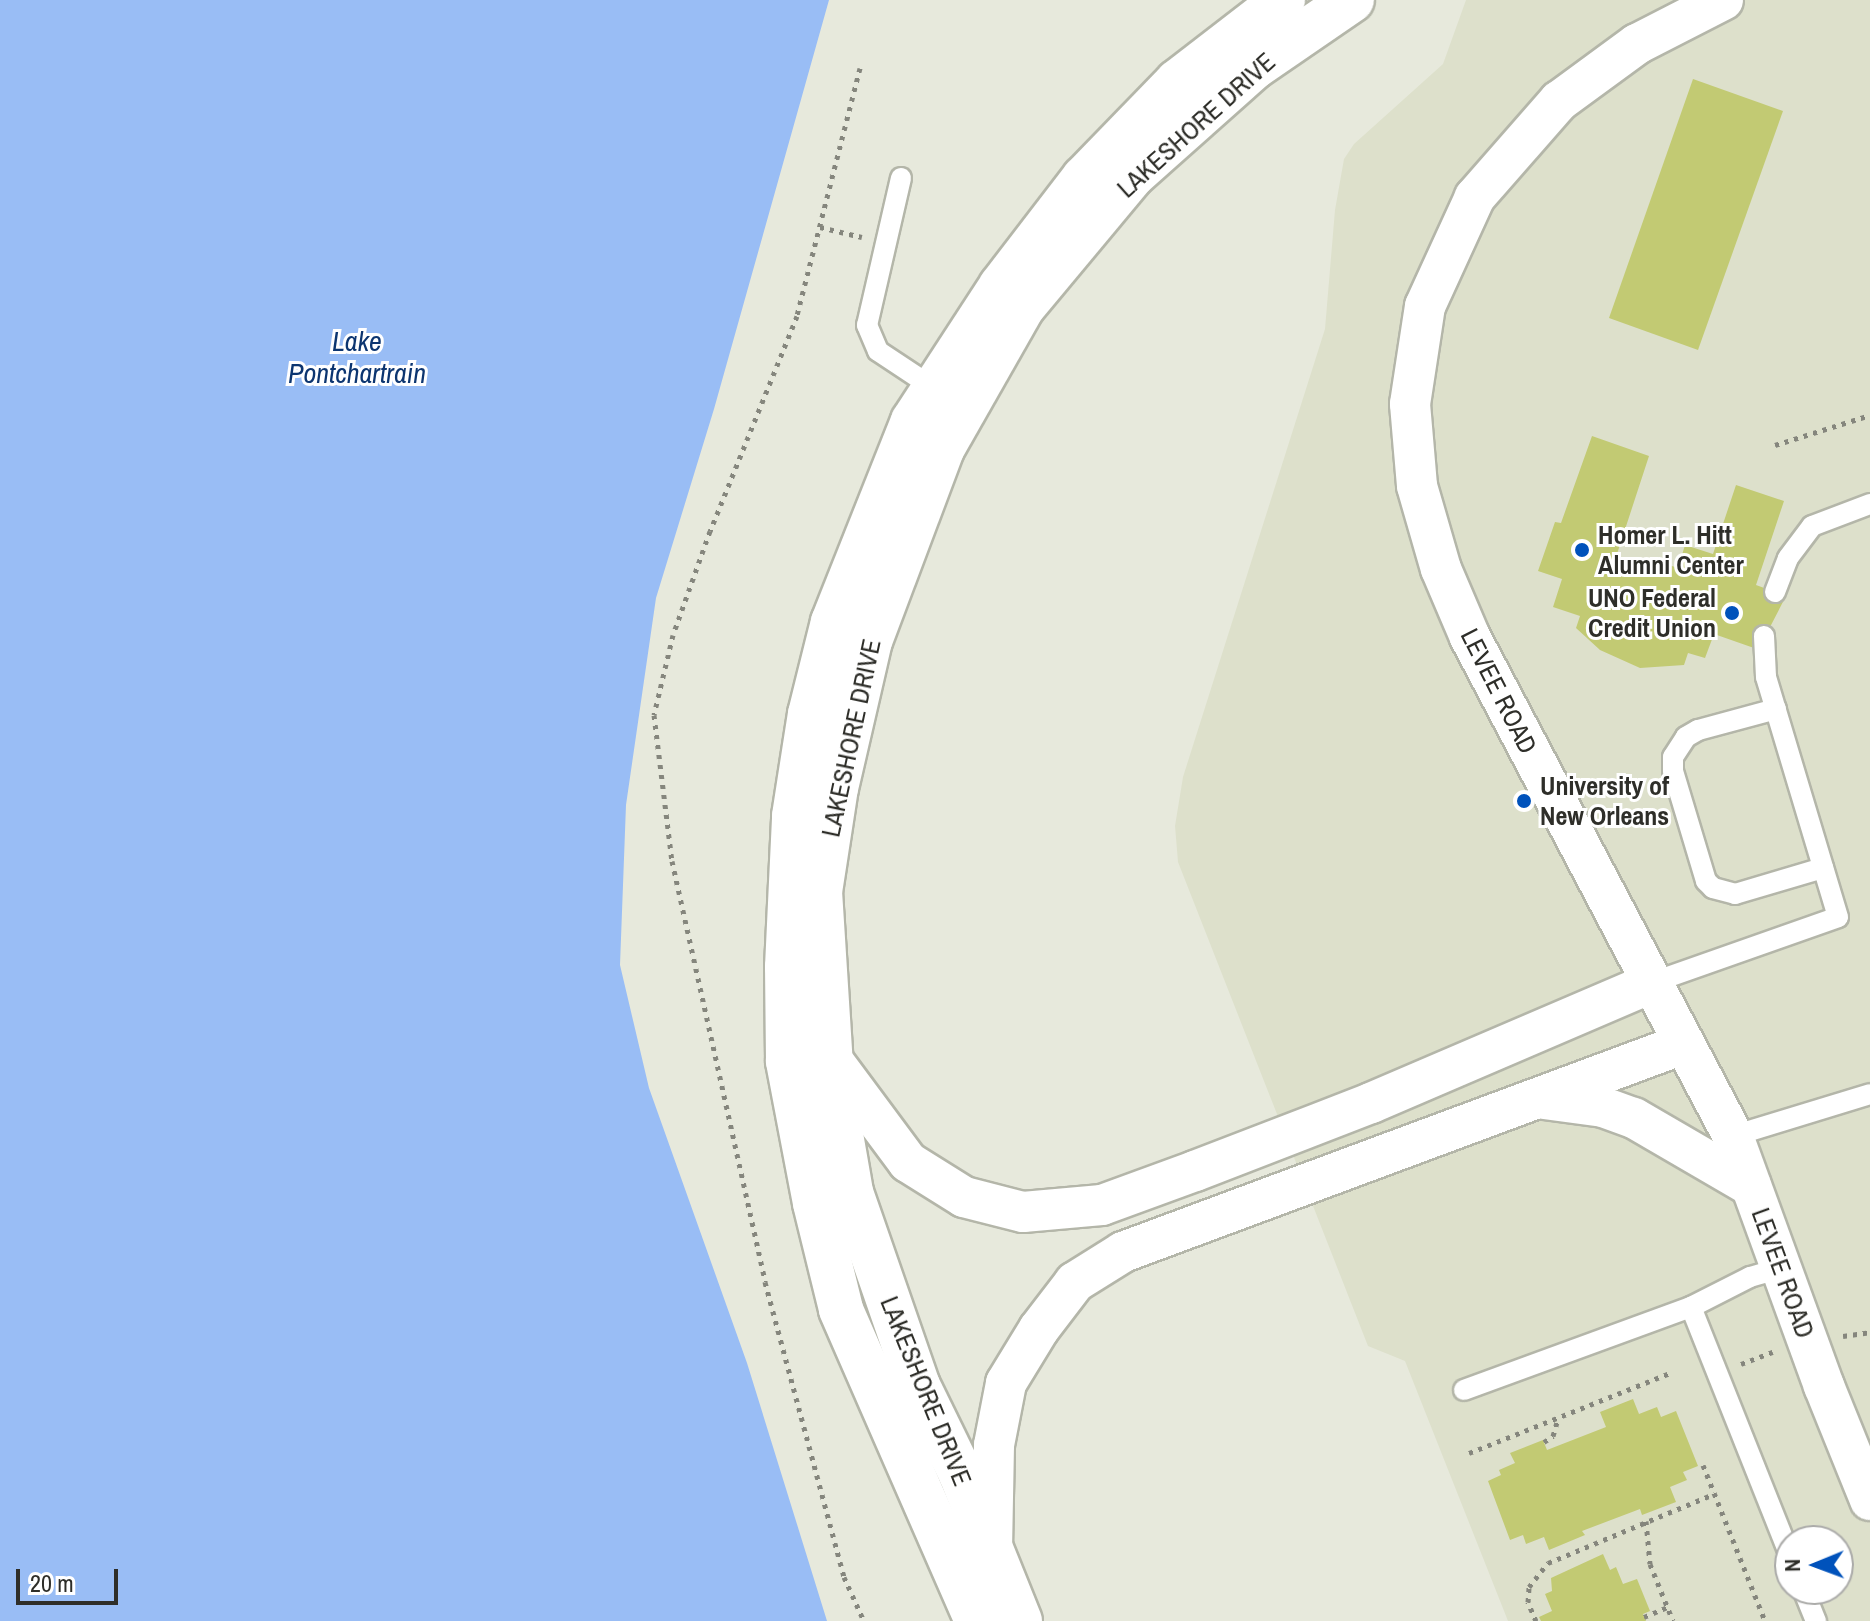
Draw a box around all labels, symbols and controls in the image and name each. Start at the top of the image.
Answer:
street label: LAKESHORE DRIVE [1111,46,1281,204]
water label: Lake Pontchartrain [288,324,426,390]
place label: Homer L. Hitt Alumni Center [1598,519,1744,580]
marker: Homer L. Hitt Alumni Center [1573,541,1591,559]
place label: UNO Federal Credit Union [1588,582,1716,644]
marker: UNO Federal Credit Union [1723,604,1741,622]
street label: LEVEE ROAD [1454,623,1544,759]
street label: LAKESHORE DRIVE [815,636,887,840]
place label: University of New Orleans [1540,770,1669,832]
marker: University of New Orleans [1515,792,1533,810]
street label: LEVEE ROAD [1745,1204,1821,1342]
street label: LAKESHORE DRIVE [874,1292,978,1490]
north arrow [1774,1525,1854,1605]
scale bar [20,1553,122,1603]
text: N [1777,1559,1807,1572]
text: 20 m [30,1567,74,1599]

